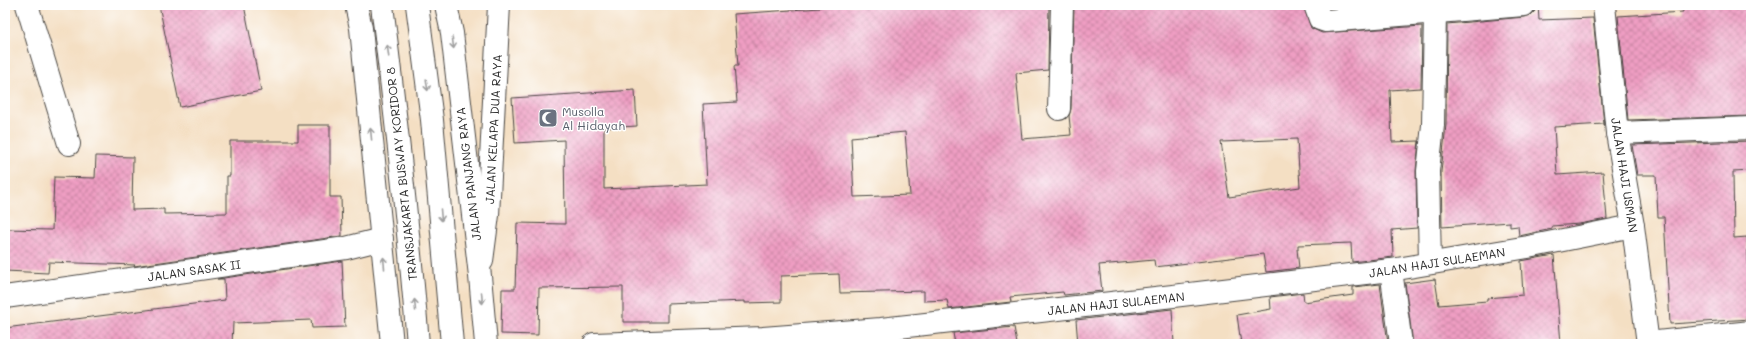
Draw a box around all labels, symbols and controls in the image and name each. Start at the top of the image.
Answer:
one-way arrow [449,37,457,50]
one-way arrow [384,45,392,58]
street label: JALAN KELAPA DUA RAYA [481,54,505,204]
street label: TRANSJAKARTA BUSWAY KORIDOR 8 [382,67,420,281]
one-way arrow [423,78,431,91]
place label: Musolla Al Hidayah [562,103,625,133]
street label: JALAN PANJANG RAYA [452,106,484,242]
mosque icon: Musolla Al Hidayah [537,107,559,129]
street label: JALAN HAJI USMAN [1608,116,1642,234]
one-way arrow [368,128,375,141]
one-way arrow [437,208,444,221]
street label: JALAN HAJI SULAEMAN [1368,243,1506,281]
street label: JALAN SASAK II [146,256,242,284]
one-way arrow [380,257,388,270]
street label: JALAN HAJI SULAEMAN [1047,288,1185,318]
one-way arrow [478,291,486,304]
one-way arrow [411,299,418,312]

